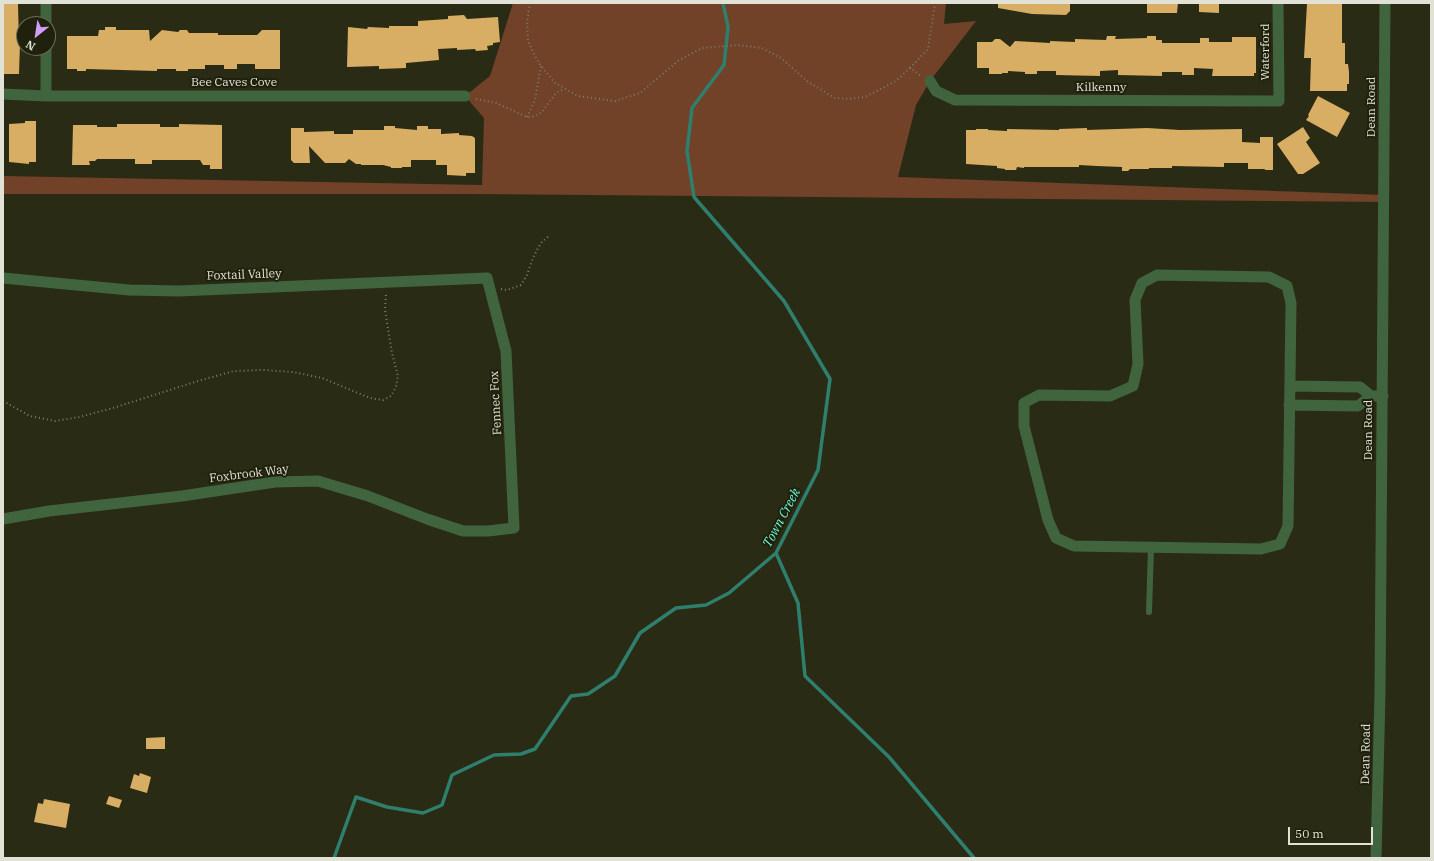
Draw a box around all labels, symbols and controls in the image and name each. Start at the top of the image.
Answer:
north arrow [16,16,56,56]
street label: Waterford [1259,24,1273,80]
text: N [23,37,38,54]
street label: Bee Caves Cove [191,76,277,90]
street label: Dean Road [1365,77,1379,137]
street label: Kilkenny [1076,81,1126,95]
street label: Foxtail Valley [206,266,282,284]
street label: Fennec Fox [487,370,505,436]
street label: Dean Road [1362,400,1376,460]
street label: Foxbrook Way [208,462,290,486]
water label: Town Creek [760,486,804,550]
street label: Dean Road [1358,724,1374,784]
scale bar [1290,819,1375,845]
text: 50 m [1295,826,1324,841]

